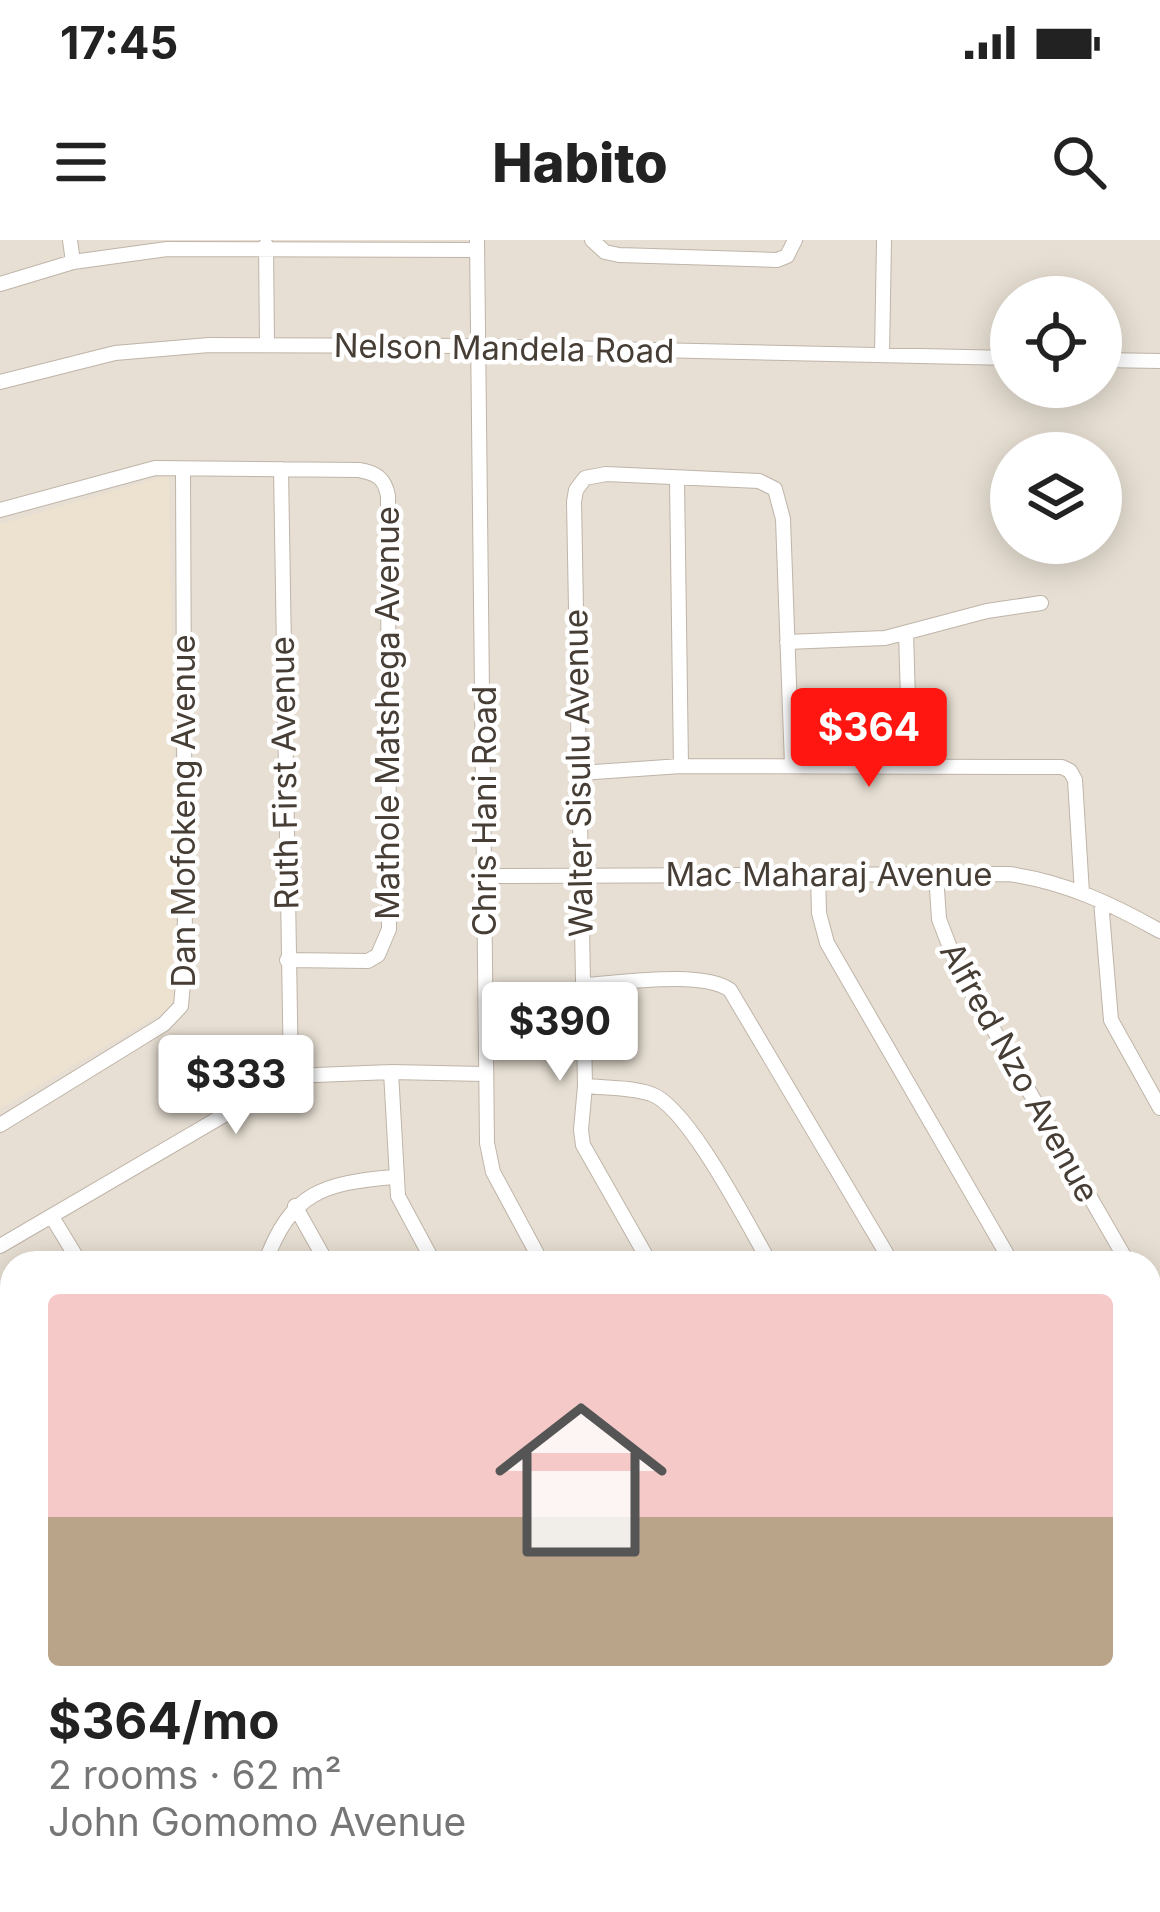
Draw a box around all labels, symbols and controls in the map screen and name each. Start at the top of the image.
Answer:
text: 17:45 [60,15,178,70]
icon: menu [48,129,114,195]
icon: search [1046,129,1112,195]
text: Habito [492,130,668,195]
map controls [990,276,1122,564]
button: locate [990,276,1122,408]
street label: Nelson Mandela Road [333,325,675,371]
button: layers [990,432,1122,564]
street label: Mathole Matshega Avenue [367,506,407,920]
street label: Walter Sisulu Avenue [555,609,601,937]
street label: Dan Mofokeng Avenue [163,634,203,988]
street label: Ruth First Avenue [262,636,306,910]
street label: Chris Hani Road [464,686,504,936]
pin: $364 [798,688,940,790]
text: $364 [818,703,920,750]
street label: Mac Maharaj Avenue [665,854,993,894]
street label: Alfred Nzo Avenue [932,935,1108,1209]
pin: $390 [489,982,631,1084]
text: $390 [509,997,611,1044]
pin: $333 [165,1035,307,1137]
text: $333 [185,1050,287,1097]
icon: home [473,1372,689,1588]
text: $364/mo [48,1690,280,1751]
text: 2 rooms · 62 m² [48,1751,342,1798]
text: John Gomomo Avenue [48,1798,466,1845]

